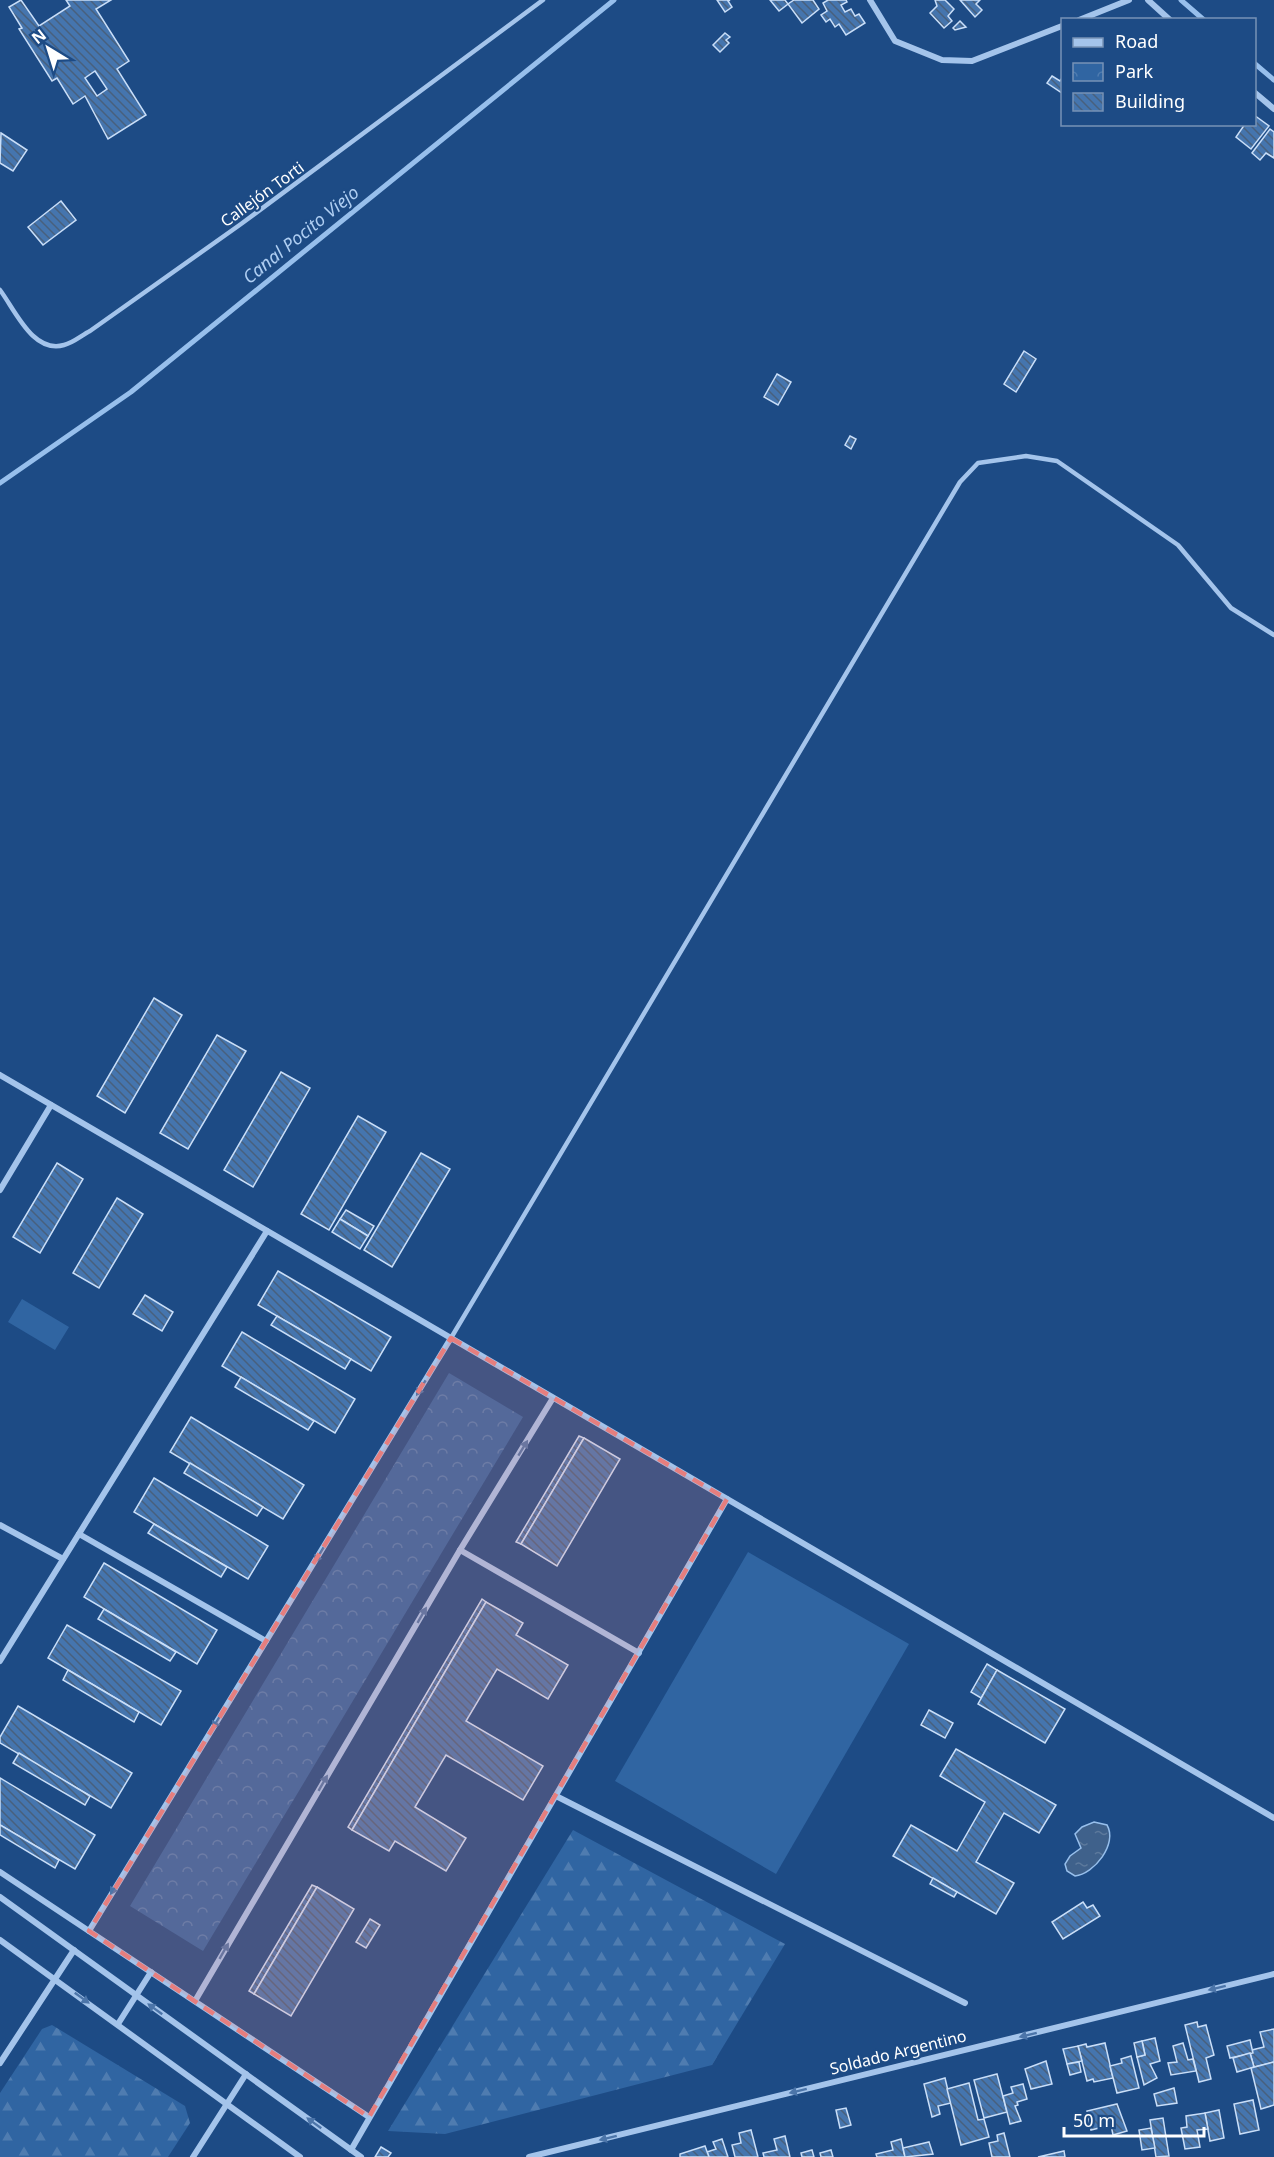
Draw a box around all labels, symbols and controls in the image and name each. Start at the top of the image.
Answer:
north arrow [18,18,78,78]
legend [1061,18,1256,126]
text: N [27,24,51,49]
text: Road [1115,29,1158,53]
text: Park [1115,59,1153,83]
text: Building [1115,89,1185,113]
street label: Callejón Torti [216,156,308,232]
water label: Canal Pocito Viejo [237,180,364,289]
one-way arrow [415,1380,426,1396]
one-way arrow [517,1440,528,1456]
one-way arrow [314,1546,325,1563]
one-way arrow [417,1606,427,1623]
one-way arrow [212,1713,223,1729]
one-way arrow [318,1775,329,1791]
one-way arrow [110,1879,121,1895]
one-way arrow [219,1943,230,1959]
one-way arrow [1208,1984,1226,1994]
one-way arrow [74,1992,90,2004]
one-way arrow [148,2003,164,2015]
street label: Soldado Argentino [827,2024,969,2080]
one-way arrow [1019,2030,1037,2040]
one-way arrow [788,2087,807,2097]
scale bar [1064,2100,1204,2138]
text: 50 m [1073,2108,1115,2132]
one-way arrow [306,2117,322,2129]
one-way arrow [599,2133,617,2143]

